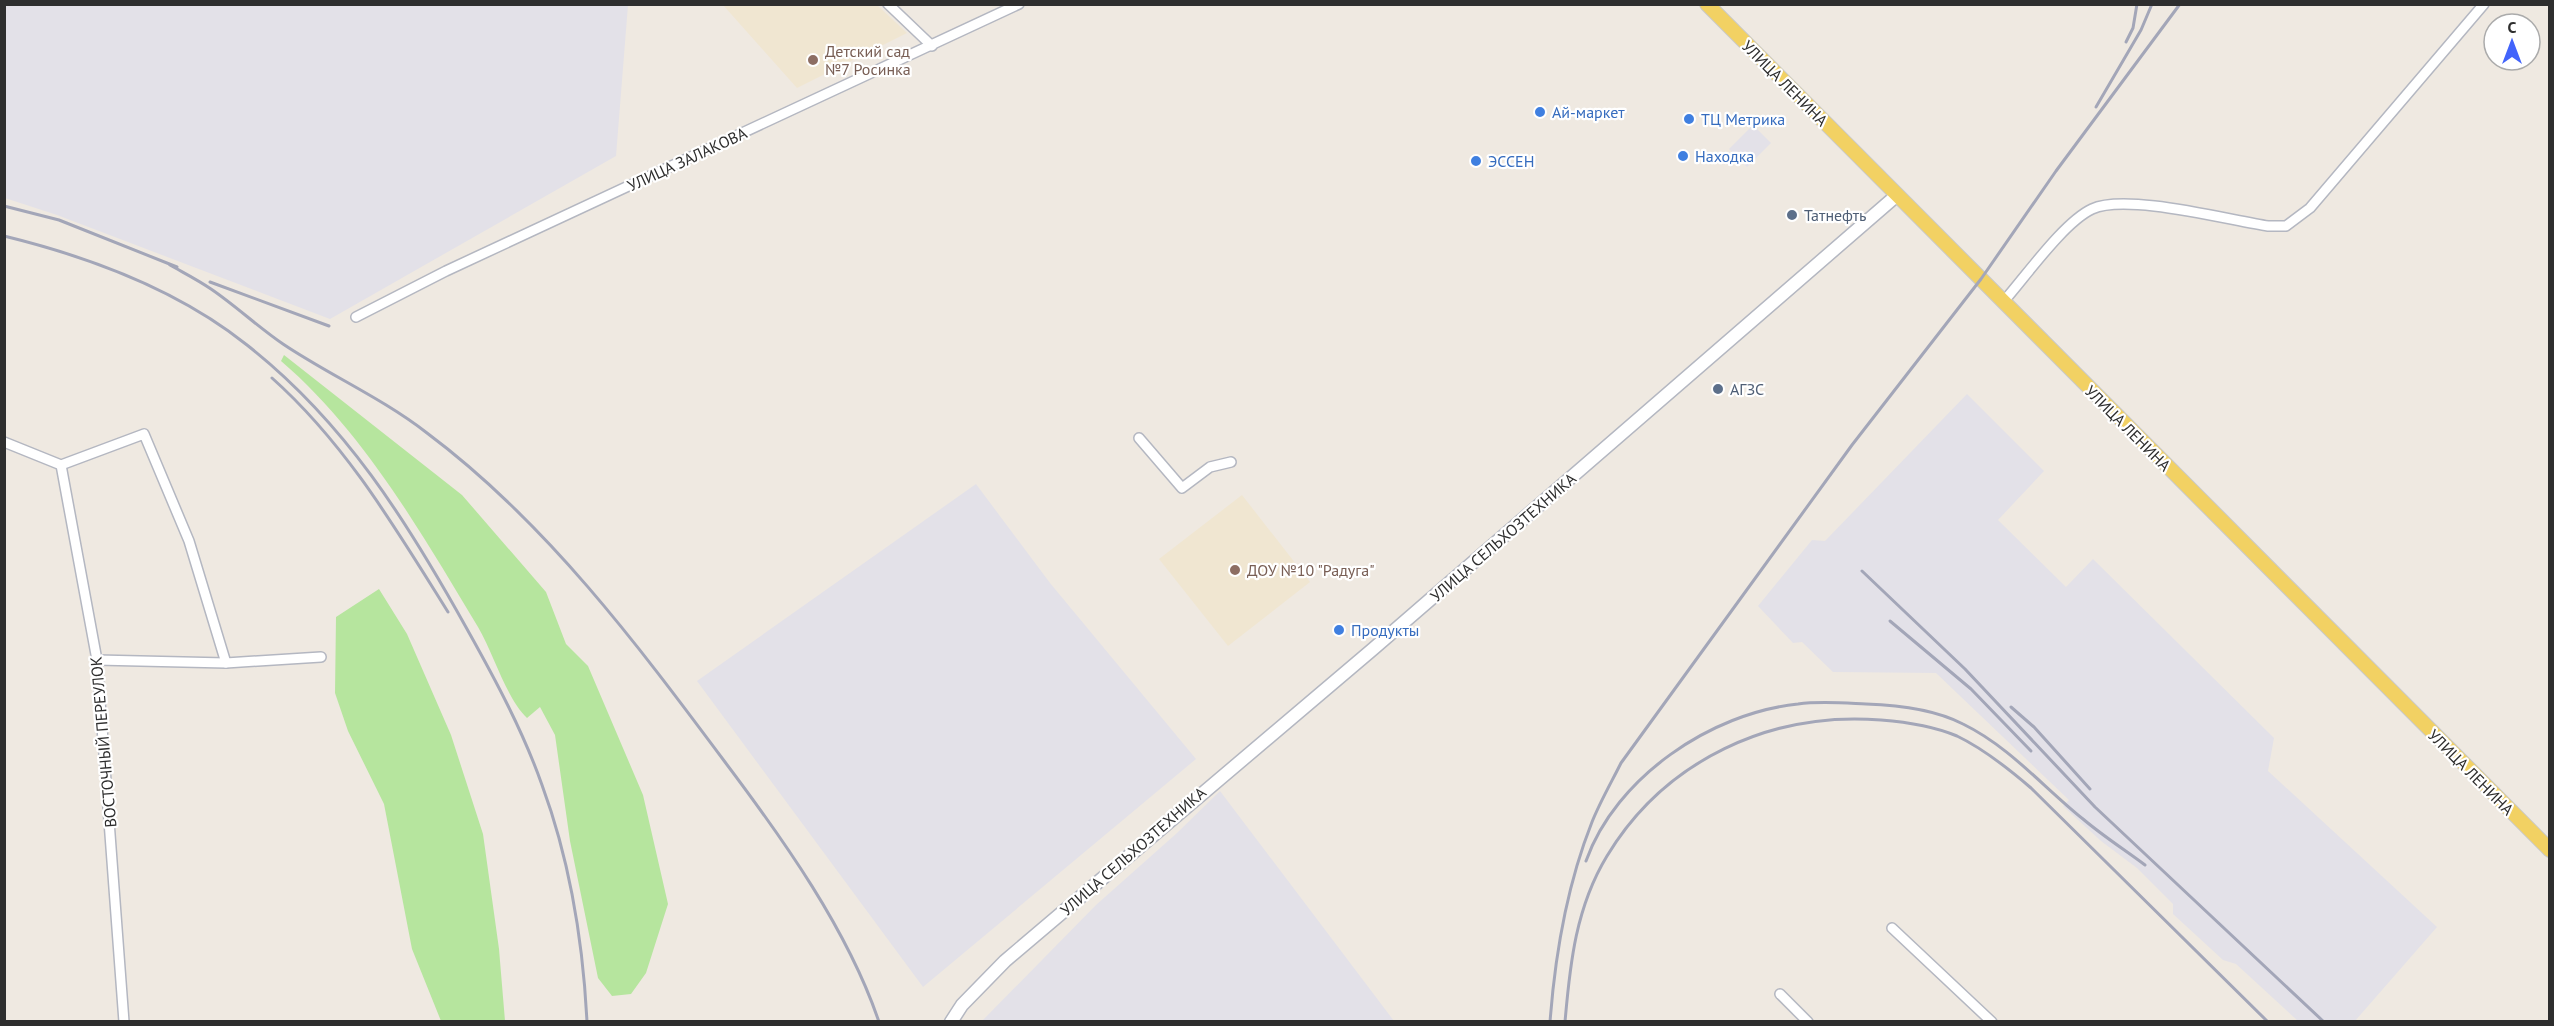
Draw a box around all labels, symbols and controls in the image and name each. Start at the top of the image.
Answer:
north arrow [2482,12,2542,72]
text: С [2508,17,2517,37]
street label: УЛИЦА ЛЕНИНА [1738,36,1833,131]
place label: Детский сад №7 Росинка [825,41,911,79]
marker: Детский сад №7 Росинка [806,53,820,67]
place label: Ай-маркет [1552,102,1625,122]
marker: Ай-маркет [1533,105,1547,119]
place label: ТЦ Метрика [1701,109,1785,129]
marker: ТЦ Метрика [1682,112,1696,126]
street label: УЛИЦА ЗАЛАКОВА [624,122,751,195]
place label: Находка [1695,146,1754,166]
marker: Находка [1676,149,1690,163]
place label: ЭССЕН [1488,151,1534,171]
marker: ЭССЕН [1469,154,1483,168]
place label: Татнефть [1804,205,1866,225]
marker: Татнефть [1785,208,1799,222]
place label: АГЗС [1730,379,1764,399]
street label: УЛИЦА ЛЕНИНА [2081,381,2176,476]
marker: АГЗС [1711,382,1725,396]
street label: УЛИЦА СЕЛЬХОЗТЕХНИКА [1426,468,1580,606]
place label: ДОУ №10 "Радуга" [1247,560,1375,580]
marker: ДОУ №10 "Радуга" [1228,563,1242,577]
place label: Продукты [1351,620,1419,640]
marker: Продукты [1332,623,1346,637]
street label: ВОСТОЧНЫЙ ПЕРЕУЛОК [86,655,120,828]
street label: УЛИЦА ЛЕНИНА [2424,725,2519,820]
street label: УЛИЦА СЕЛЬХОЗТЕХНИКА [1056,782,1210,920]

